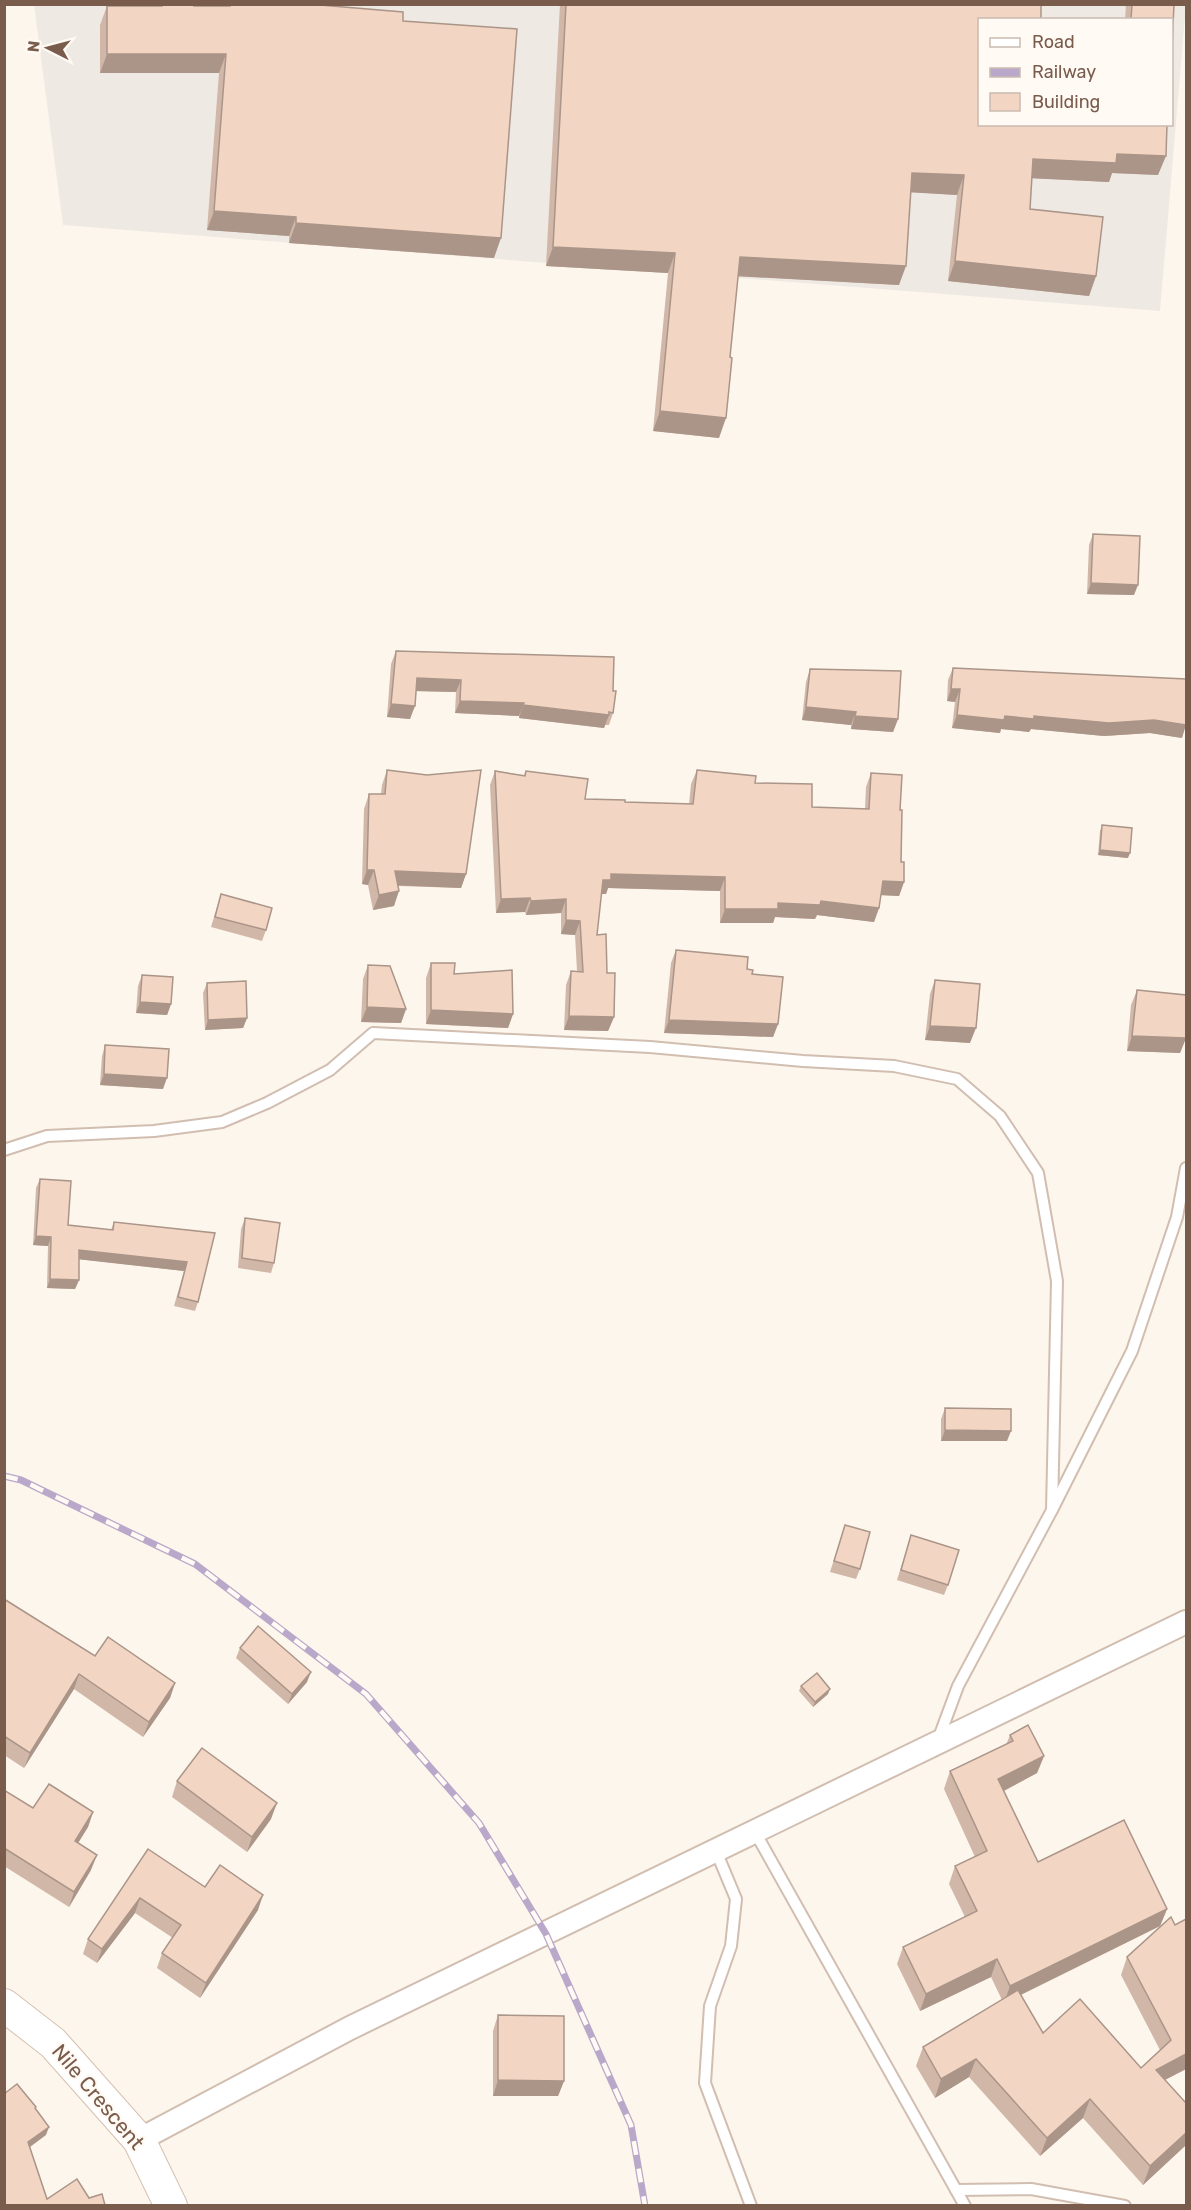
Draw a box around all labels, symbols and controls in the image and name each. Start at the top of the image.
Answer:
north arrow [18,18,78,78]
legend [978,18,1173,126]
text: Road [1032,31,1075,53]
text: N [24,40,44,53]
text: Railway [1032,61,1096,83]
text: Building [1032,91,1100,113]
street label: Nile Crescent [47,2039,150,2155]

